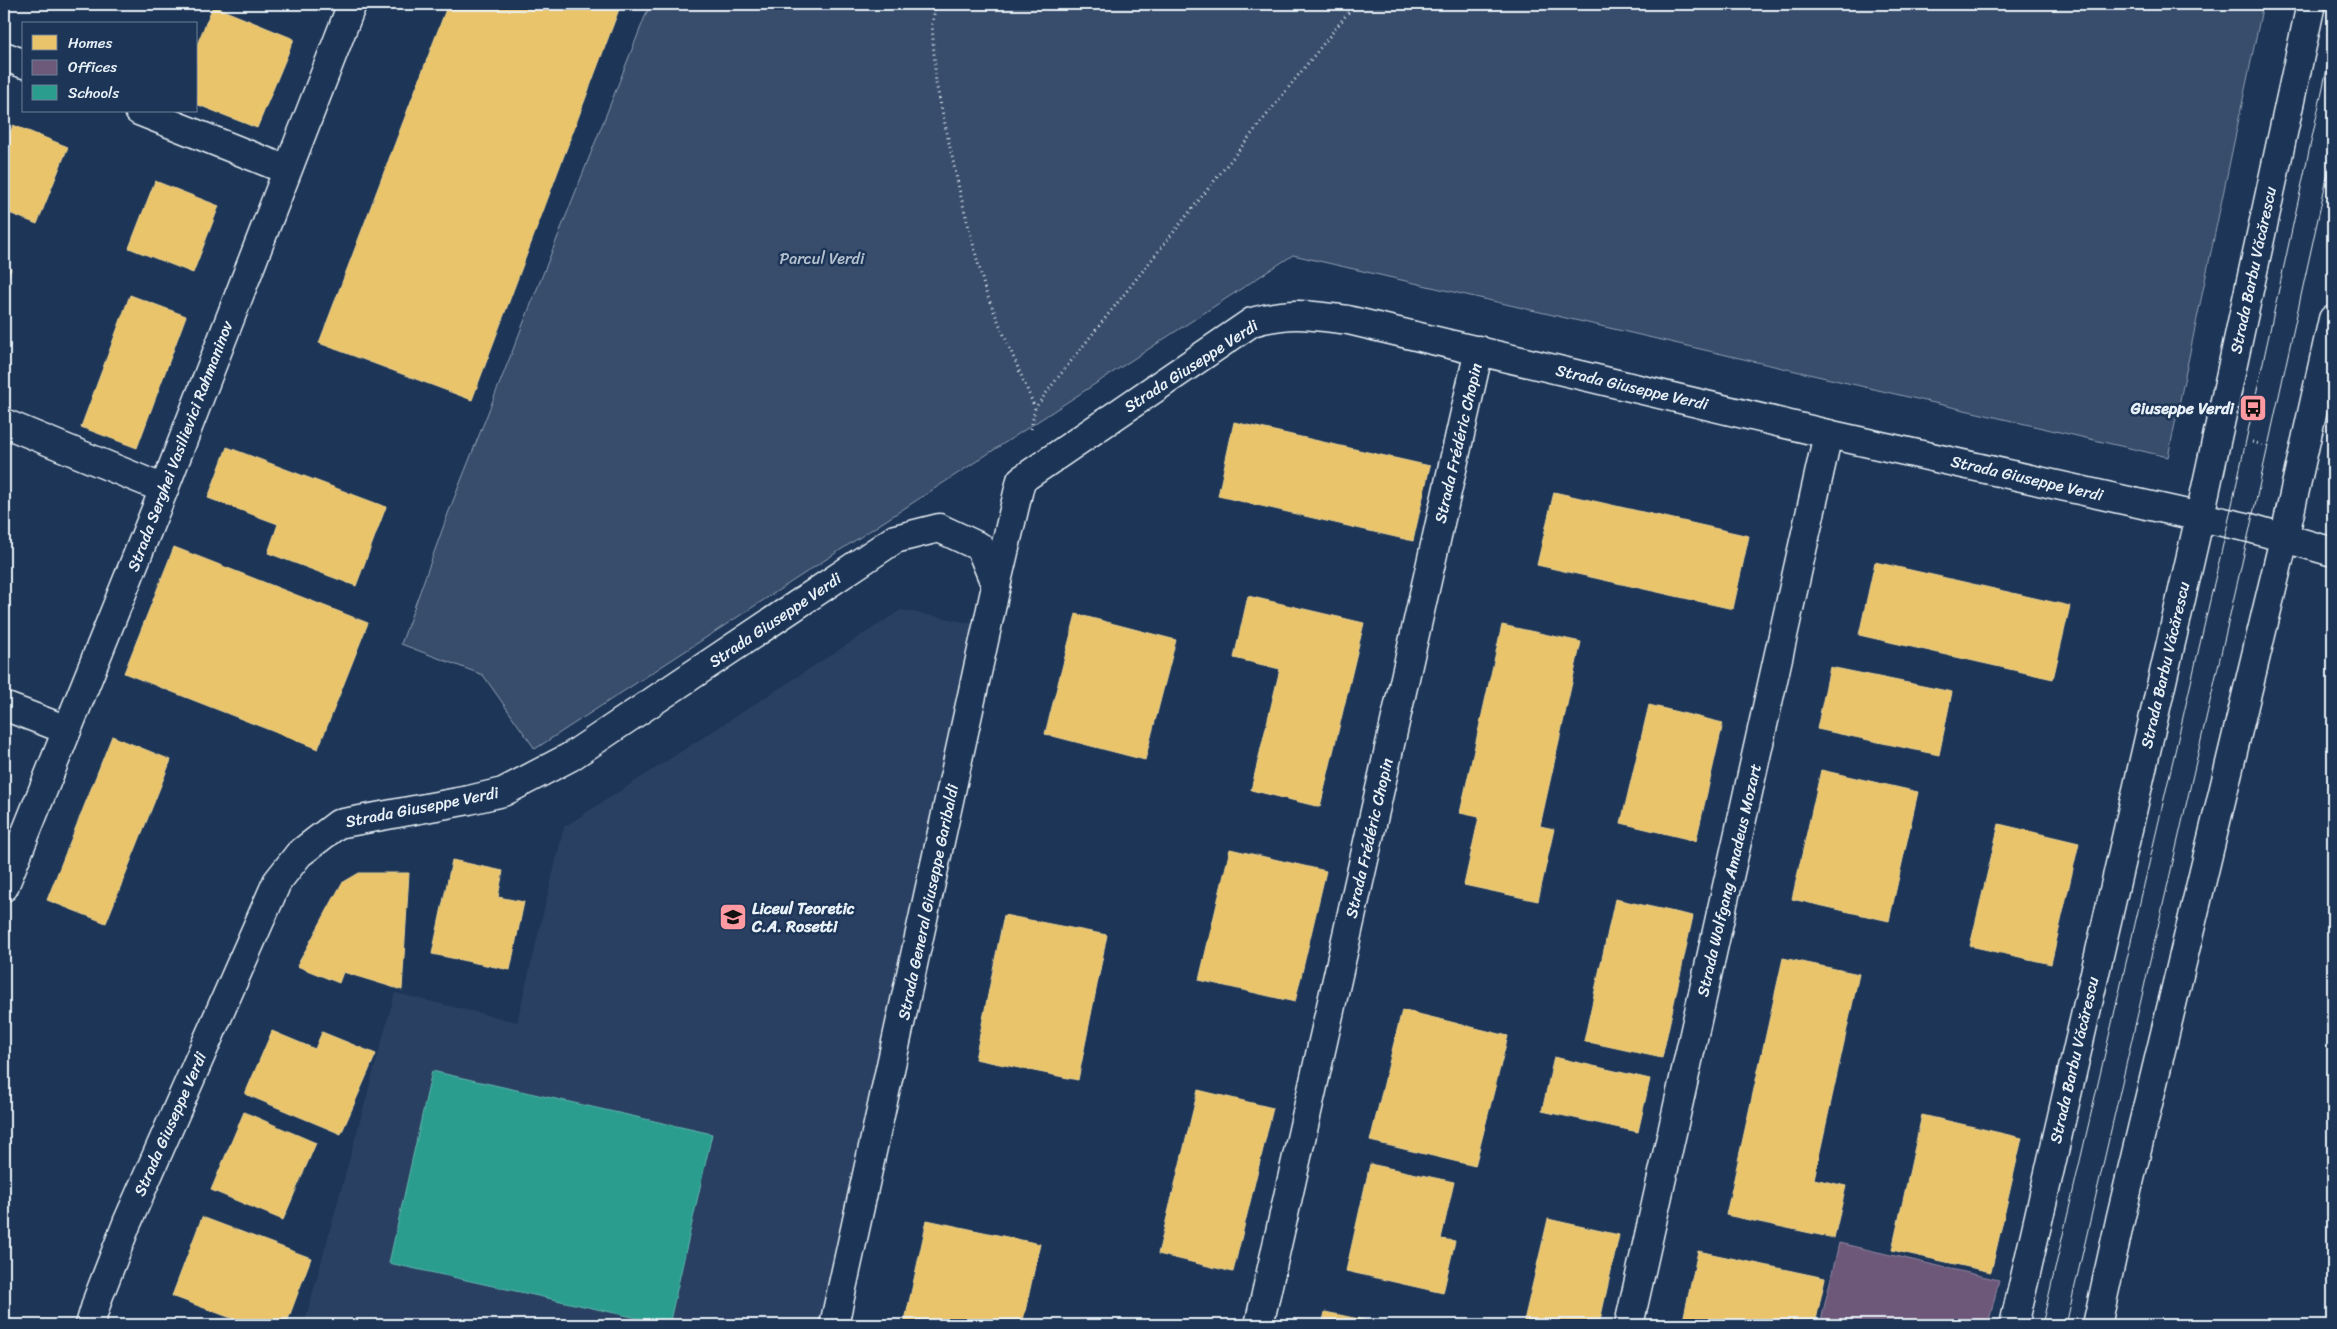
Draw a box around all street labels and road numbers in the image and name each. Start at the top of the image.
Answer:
street label: Strada Barbu Văcărescu [2221,183,2285,356]
street label: Strada Giuseppe Verdi [1118,311,1265,420]
street label: Strada Serghei Vasilievici Rahmaninov [119,316,242,576]
street label: Strada Giuseppe Verdi [1553,355,1712,419]
street label: Strada Frédéric Chopin [1425,360,1491,526]
street label: Strada Giuseppe Verdi [1948,446,2107,510]
street label: Strada Giuseppe Verdi [702,564,848,675]
street label: Strada Barbu Văcărescu [2132,578,2198,751]
street label: Strada Frédéric Chopin [1336,755,1402,921]
street label: Strada Wolfgang Amadeus Mozart [1688,761,1770,999]
street label: Strada Giuseppe Verdi [343,778,502,836]
street label: Strada General Giuseppe Garibaldi [889,781,967,1023]
street label: Strada Barbu Văcărescu [2041,973,2107,1146]
street label: Strada Giuseppe Verdi [125,1047,215,1201]

